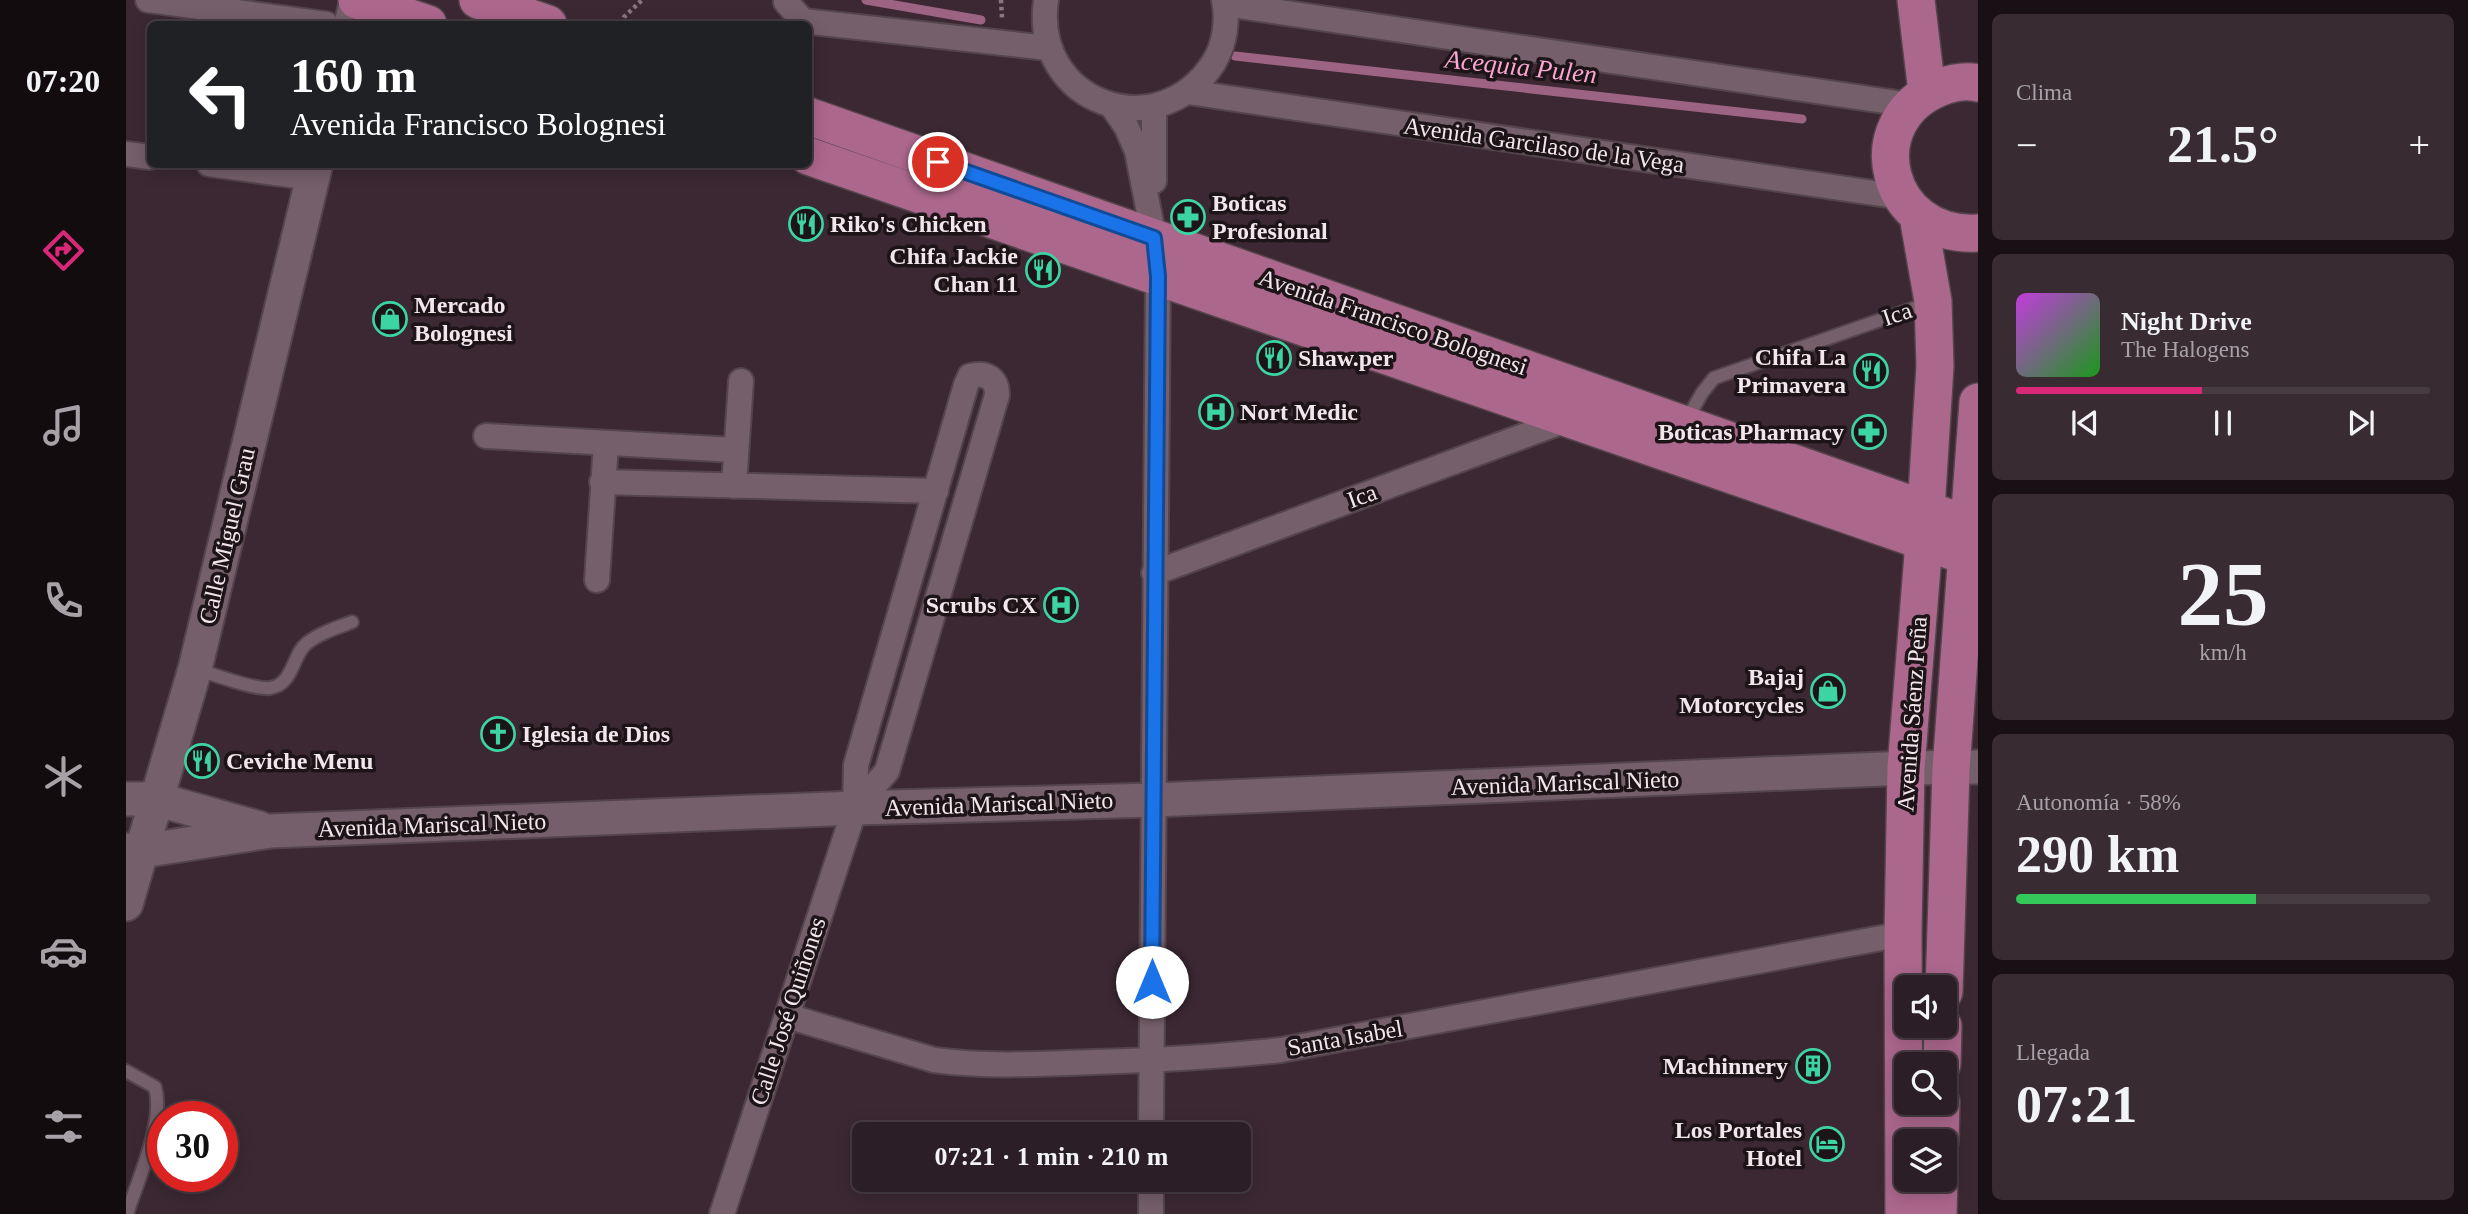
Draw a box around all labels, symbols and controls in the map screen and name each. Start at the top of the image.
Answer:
water label: Acequia Pulen [1442,44,1598,89]
text: 160 m [290,48,417,103]
icon: left [175,49,266,140]
text: 07:20 [26,63,100,99]
text: Clima [2016,80,2072,105]
text: Avenida Francisco Bolognesi [290,106,666,142]
street label: Avenida Garcilaso de la Vega [1402,112,1686,178]
text: 21.5° [2167,116,2279,173]
text: − [2016,124,2037,166]
text: + [2409,124,2430,166]
pin [908,132,968,192]
icon: arrive [919,143,957,181]
place label: Boticas Profesional [1212,190,1328,244]
pharmacy icon: Boticas Profesional [1169,198,1207,236]
restaurant icon: Riko's Chicken [787,205,825,243]
place label: Riko's Chicken [830,211,987,237]
icon: directions [39,226,88,275]
place label: Chifa Jackie Chan 11 [889,243,1018,297]
restaurant icon: Chifa Jackie Chan 11 [1024,251,1062,289]
street label: Avenida Francisco Bolognesi [1255,264,1531,380]
place label: Mercado Bolognesi [414,292,513,346]
street label: Ica [1879,297,1915,331]
shop icon: Mercado Bolognesi [371,300,409,338]
text: Night Drive [2121,307,2252,336]
text: The Halogens [2121,337,2249,362]
restaurant icon: Shaw.per [1255,339,1293,377]
place label: Chifa La Primavera [1737,344,1846,398]
place label: Shaw.per [1298,345,1394,371]
restaurant icon: Chifa La Primavera [1852,352,1890,390]
hospital icon: Nort Medic [1197,393,1235,431]
place label: Nort Medic [1240,399,1358,425]
icon: music [39,401,88,450]
icon: previous [2066,404,2104,442]
icon: pause [2204,404,2242,442]
icon: next [2342,404,2380,442]
pharmacy icon: Boticas Pharmacy [1850,413,1888,451]
place label: Boticas Pharmacy [1658,419,1844,445]
street label: Calle Miguel Grau [194,445,260,627]
street label: Ica [1344,479,1381,513]
text: 25 [2178,544,2269,645]
icon: phone [39,576,88,625]
hospital icon: Scrubs CX [1042,586,1080,624]
place label: Scrubs CX [926,592,1038,618]
street label: Avenida Sáenz Peña [1892,615,1932,812]
text: km/h [2199,640,2247,665]
place label: Bajaj Motorcycles [1679,664,1804,718]
shop icon: Bajaj Motorcycles [1809,672,1847,710]
church icon: Iglesia de Dios [479,715,517,753]
place label: Iglesia de Dios [522,721,670,747]
restaurant icon: Ceviche Menu [183,742,221,780]
place label: Ceviche Menu [226,748,373,774]
icon: climate [39,752,88,801]
street label: Avenida Mariscal Nieto [1450,766,1680,800]
street label: Avenida Mariscal Nieto [884,787,1114,821]
text: Autonomía · 58% [2016,790,2181,815]
street label: Avenida Mariscal Nieto [317,808,547,842]
text: 290 km [2016,826,2179,883]
street label: Calle José Quiñones [745,914,831,1108]
icon: car [39,927,88,976]
position arrow [1115,945,1189,1019]
map controls [1894,975,1957,1192]
button: sound [1894,975,1957,1038]
street label: Santa Isabel [1285,1015,1405,1061]
text: Llegada [2016,1040,2090,1065]
building icon: Machinnery [1794,1047,1832,1085]
button: search [1894,1052,1957,1115]
place label: Machinnery [1663,1053,1788,1079]
text: 07:21 [2016,1076,2137,1133]
speed limit sign: 30 [147,1101,238,1192]
icon: filters [39,1102,88,1151]
place label: Los Portales Hotel [1675,1117,1802,1171]
hotel icon: Los Portales Hotel [1808,1125,1846,1163]
button: layers [1894,1129,1957,1192]
text: 07:21 · 1 min · 210 m [935,1142,1169,1171]

